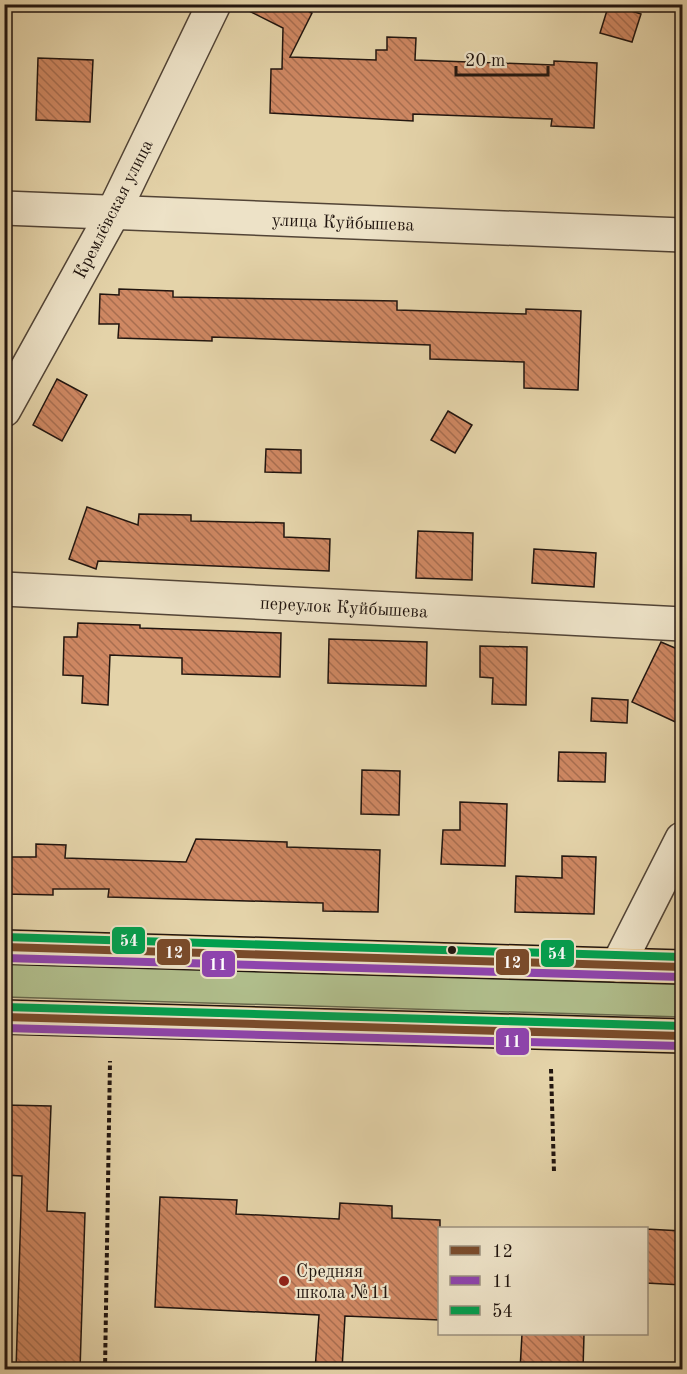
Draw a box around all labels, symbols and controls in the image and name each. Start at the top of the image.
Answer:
scale bar [456,39,548,77]
text: 20 m [465,52,505,70]
street label: Кремлёвская улица [71,137,157,282]
street label: улица Куйбышева [271,212,415,234]
street label: переулок Куйбышева [260,595,428,621]
line badge: 54 [111,926,146,955]
text: 54 [120,934,138,950]
line badge: 12 [156,938,191,966]
line badge: 54 [540,939,575,968]
unlabelled marker [446,944,458,956]
text: 12 [165,946,183,962]
text: 54 [548,947,566,963]
line badge: 12 [495,948,530,976]
line badge: 11 [201,950,236,978]
text: 12 [503,956,521,972]
text: 11 [209,958,227,974]
line badge: 11 [495,1027,530,1056]
text: 11 [503,1035,521,1051]
legend [438,1227,648,1335]
text: 12 [492,1243,513,1261]
place label: Средняя школа №11 [296,1263,391,1302]
text: 11 [492,1273,513,1291]
marker: Средняя школа №11 [277,1274,291,1288]
text: 54 [492,1303,513,1321]

